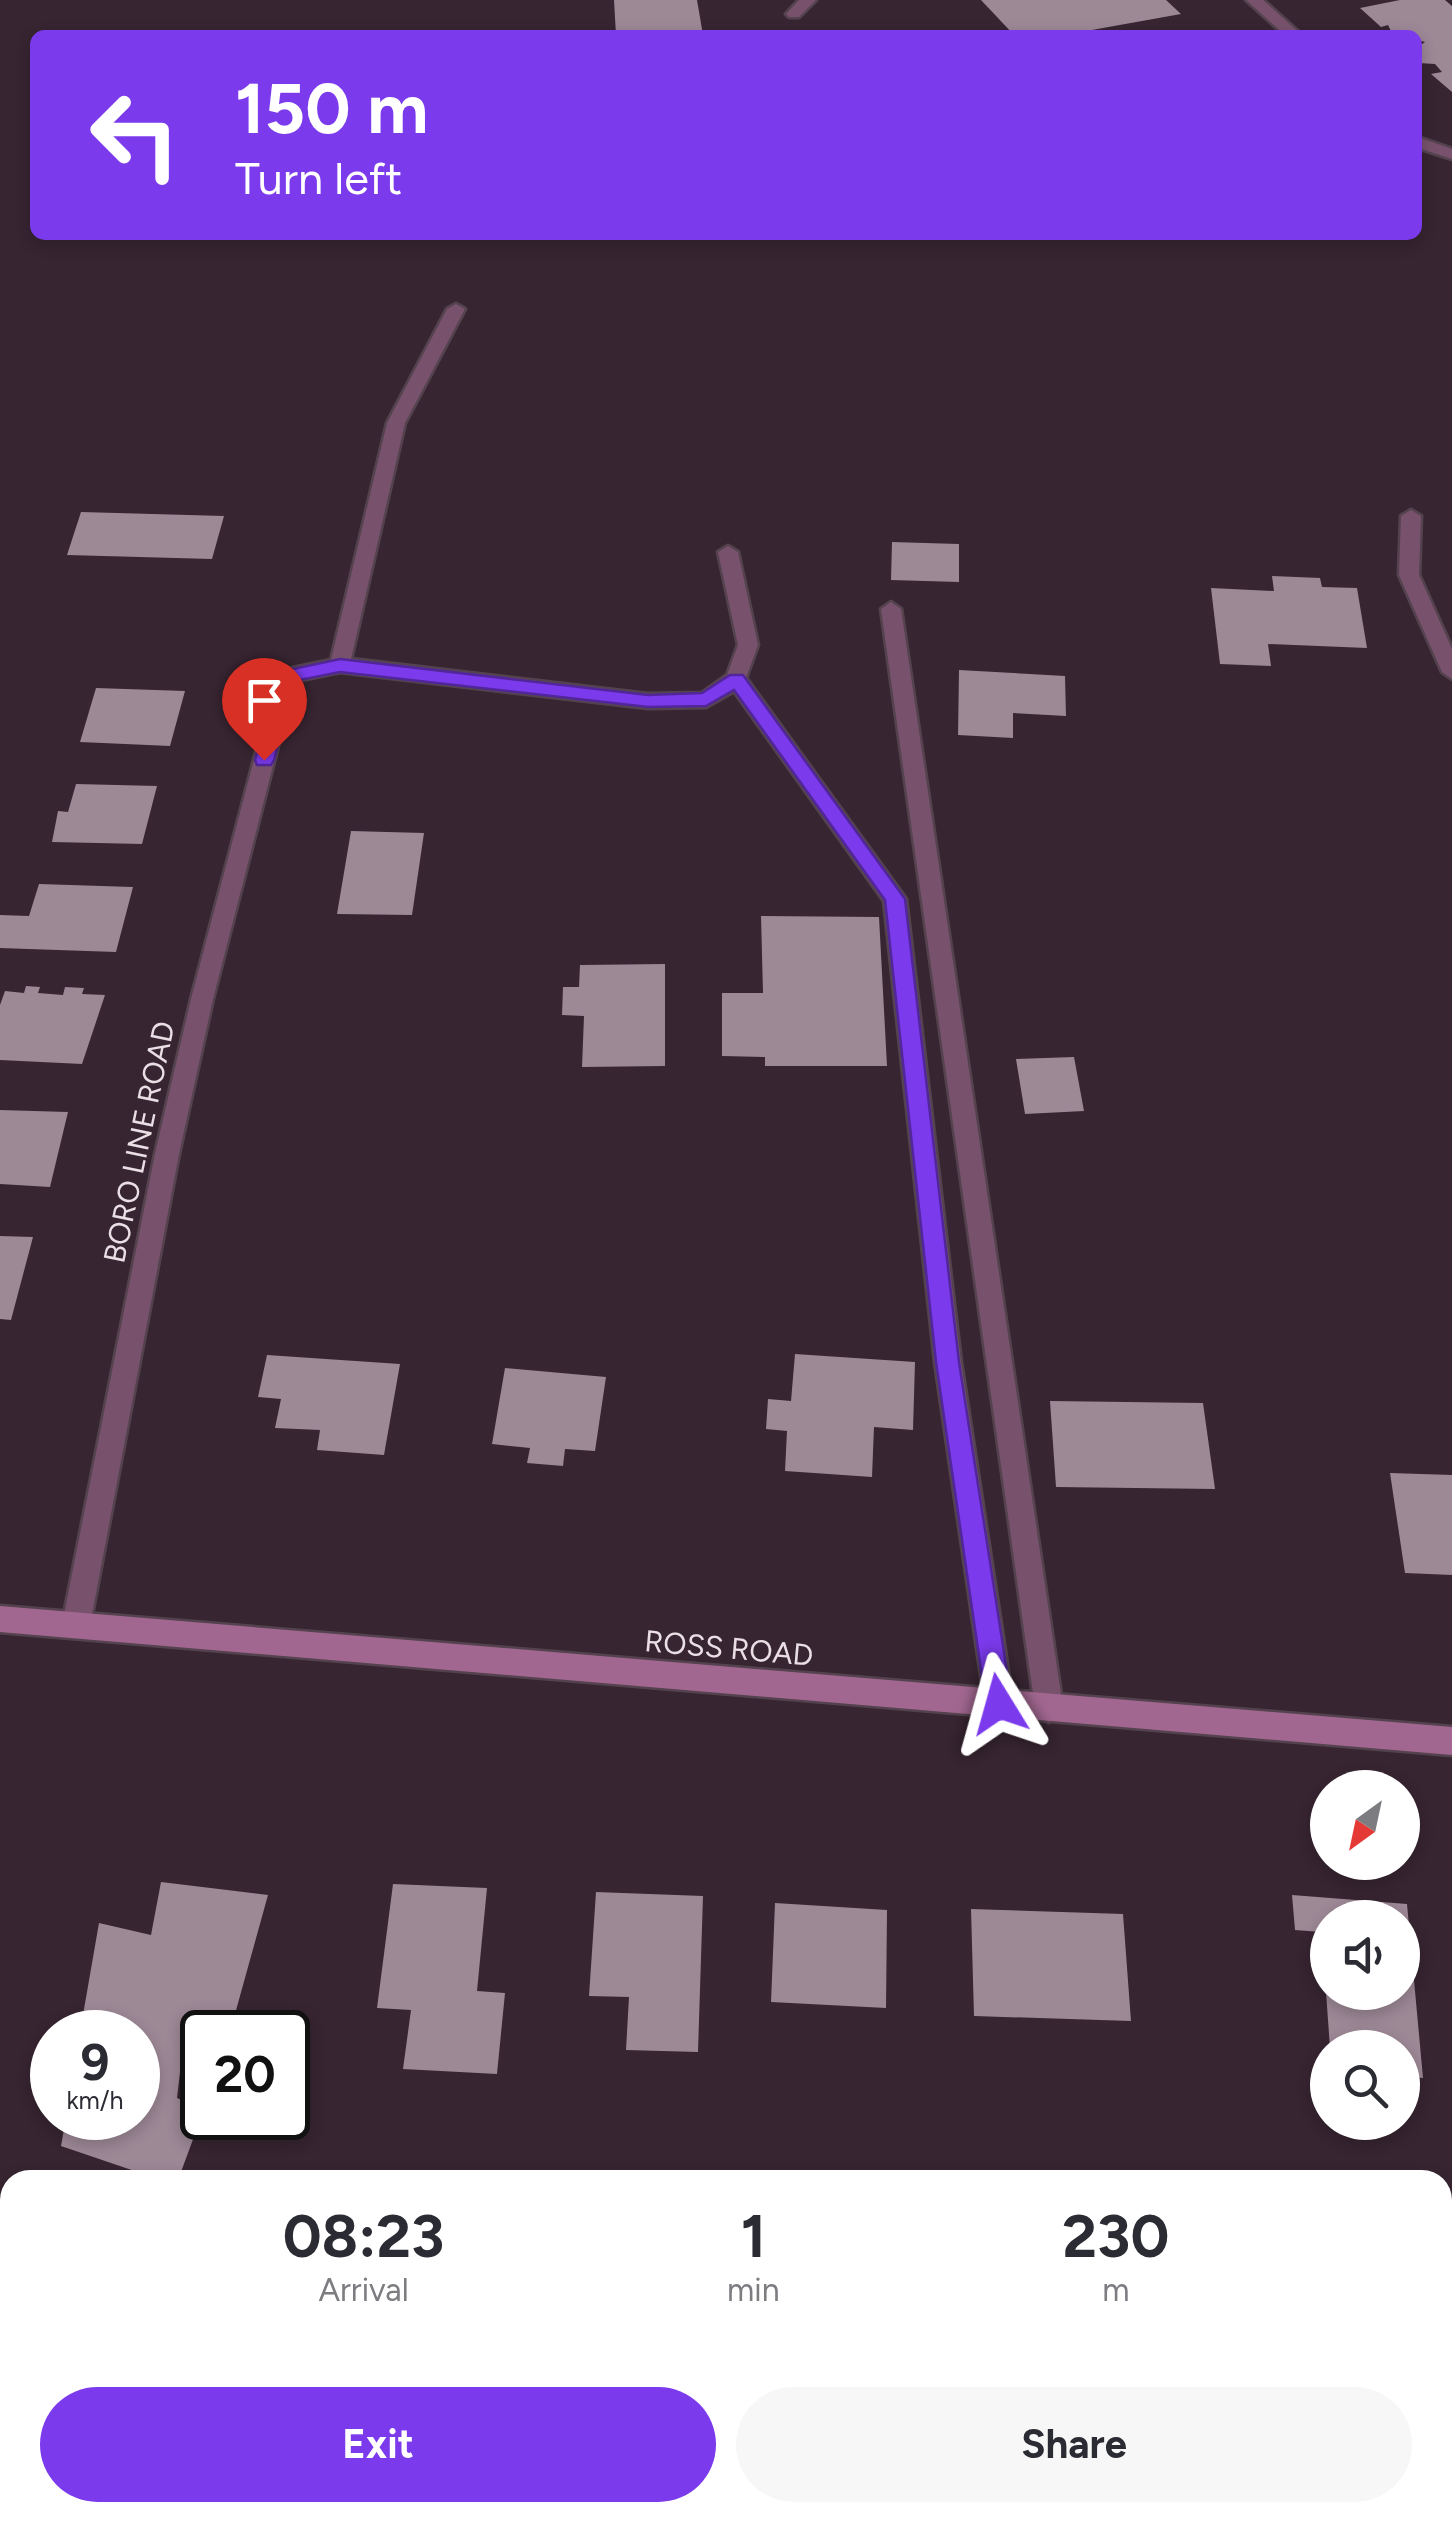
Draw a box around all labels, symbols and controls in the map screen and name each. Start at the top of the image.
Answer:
text: 150 m [235,66,428,151]
icon: left [70,70,200,200]
text: Turn left [235,151,402,205]
pin [222,658,307,761]
icon: arrive [237,673,292,728]
street label: BORO LINE ROAD [95,1018,183,1266]
street label: ROSS ROAD [643,1622,815,1674]
position arrow [947,1652,1051,1756]
north arrow [1310,1770,1420,1880]
map controls [1310,1770,1420,2140]
button: sound [1310,1900,1420,2010]
speed limit sign: 20 [180,2010,310,2140]
button: search [1310,2030,1420,2140]
text: 9 [80,2032,109,2093]
text: km/h [66,2085,124,2115]
text: 08:23 [283,2200,444,2272]
text: 1 [741,2200,766,2272]
text: 230 [1062,2200,1169,2272]
text: Arrival [318,2271,409,2309]
text: min [727,2271,780,2309]
text: m [1102,2271,1129,2309]
button: Exit [40,2387,716,2502]
button: Share [736,2387,1412,2502]

